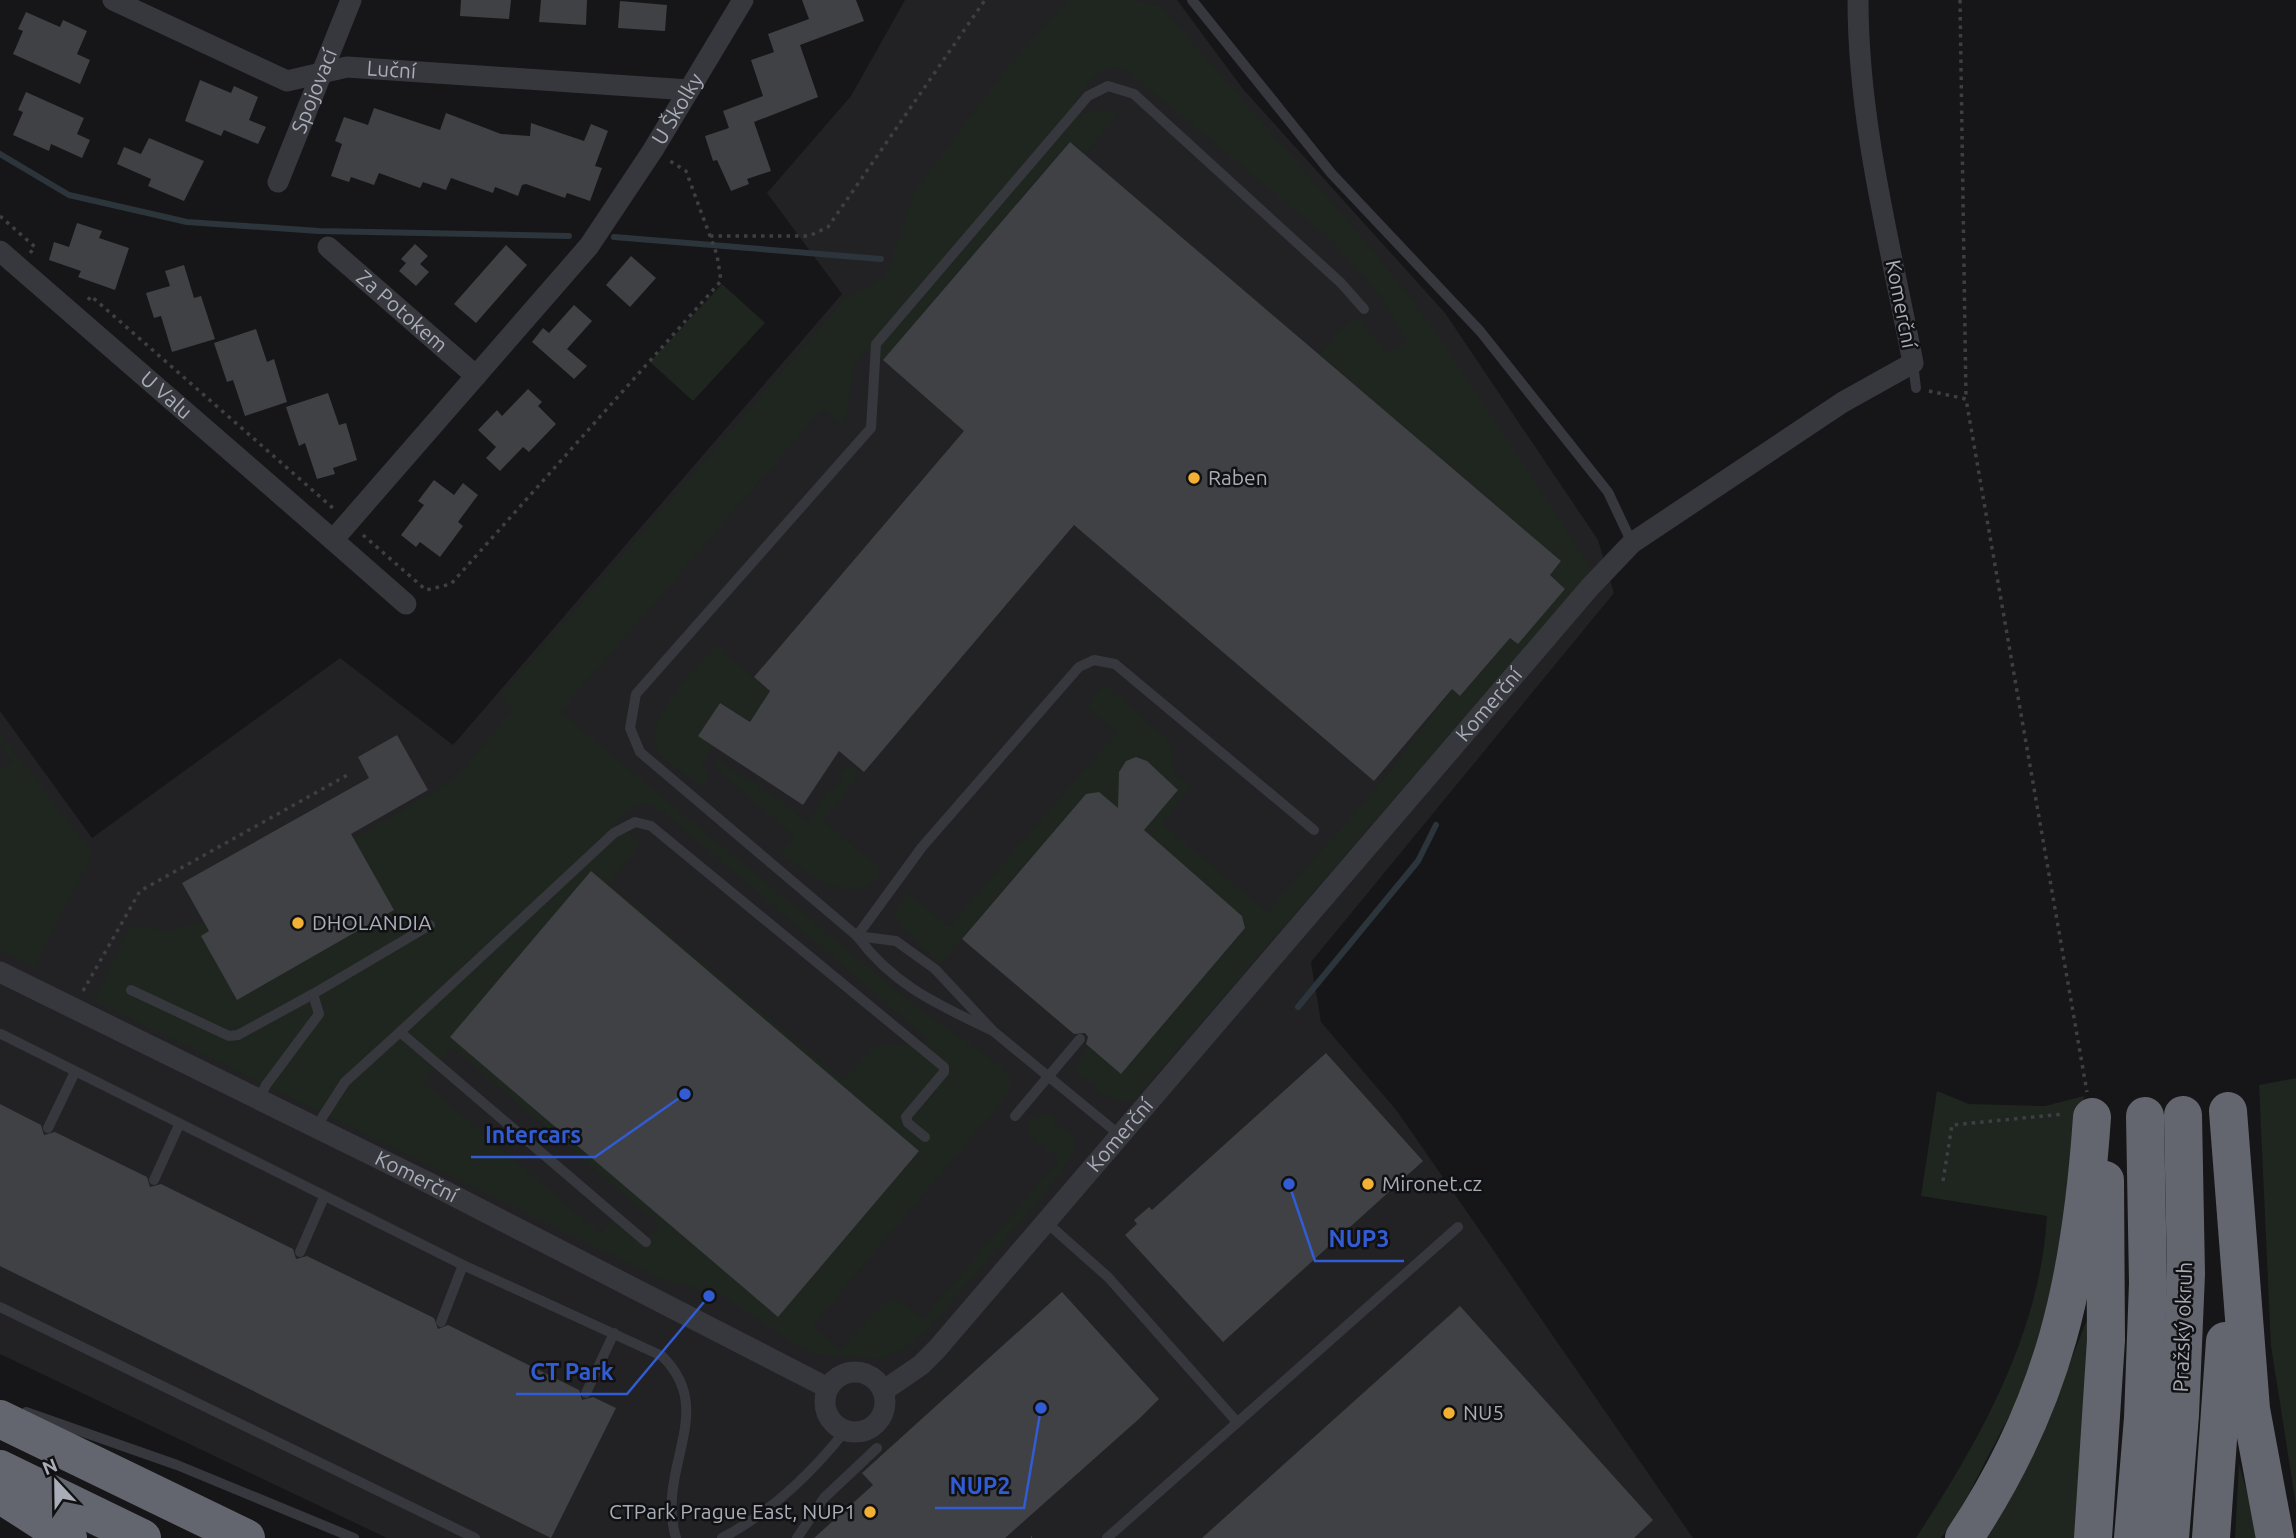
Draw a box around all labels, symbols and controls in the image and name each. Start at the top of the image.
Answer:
street label: Spojovací [286,44,342,136]
street label: Luční [366,55,418,83]
street label: U Školky [646,68,707,148]
street label: Komerční [1882,258,1922,351]
street label: Za Potokem [352,265,453,357]
street label: U Valu [136,366,198,423]
place label: Raben [1208,465,1268,489]
marker: Raben [1186,470,1202,486]
street label: Komerční [1450,662,1527,746]
place label: DHOLANDIA [312,910,432,934]
marker: DHOLANDIA [290,915,306,931]
street label: Komerční [1081,1092,1158,1176]
callout: Intercars [471,1113,595,1157]
text: Intercars [485,1122,581,1147]
street label: Komerční [371,1145,463,1207]
place label: Mironet.cz [1382,1171,1482,1195]
marker: Mironet.cz [1360,1176,1376,1192]
callout: NUP3 [1315,1217,1404,1261]
text: NUP3 [1329,1226,1389,1251]
street label: Pražský okruh [2168,1261,2196,1393]
callout: CT Park [516,1350,627,1394]
text: CT Park [530,1359,614,1384]
place label: NU5 [1463,1400,1504,1424]
marker: NU5 [1441,1405,1457,1421]
north arrow [21,1447,91,1517]
text: N [39,1453,60,1479]
callout: NUP2 [935,1464,1024,1508]
text: NUP2 [950,1473,1010,1498]
place label: CTPark Prague East, NUP1 [609,1499,856,1523]
marker: CTPark Prague East, NUP1 [862,1504,878,1520]

